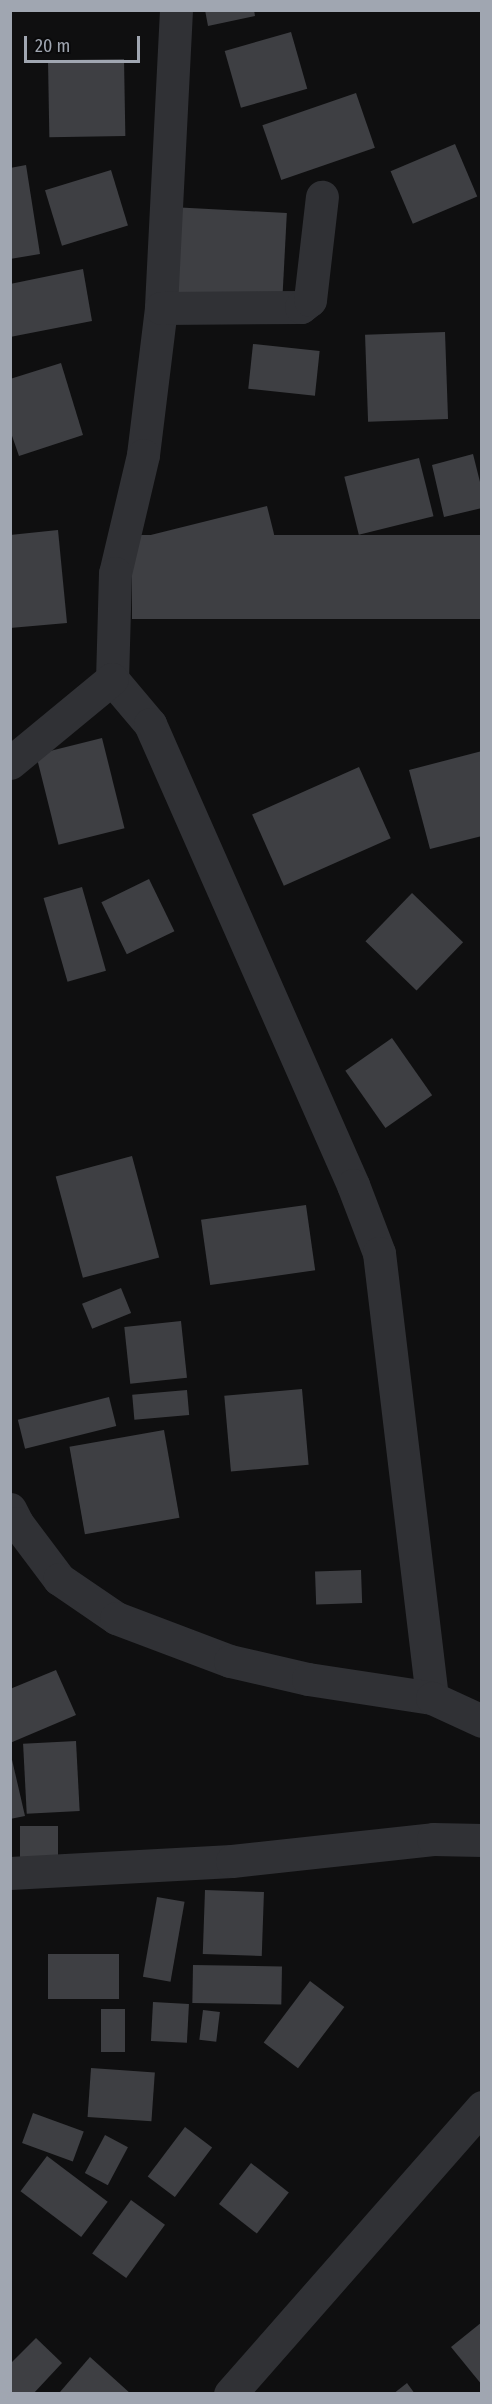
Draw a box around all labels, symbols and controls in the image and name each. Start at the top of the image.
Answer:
scale bar [27,24,142,62]
text: 20 m [35,35,70,57]

